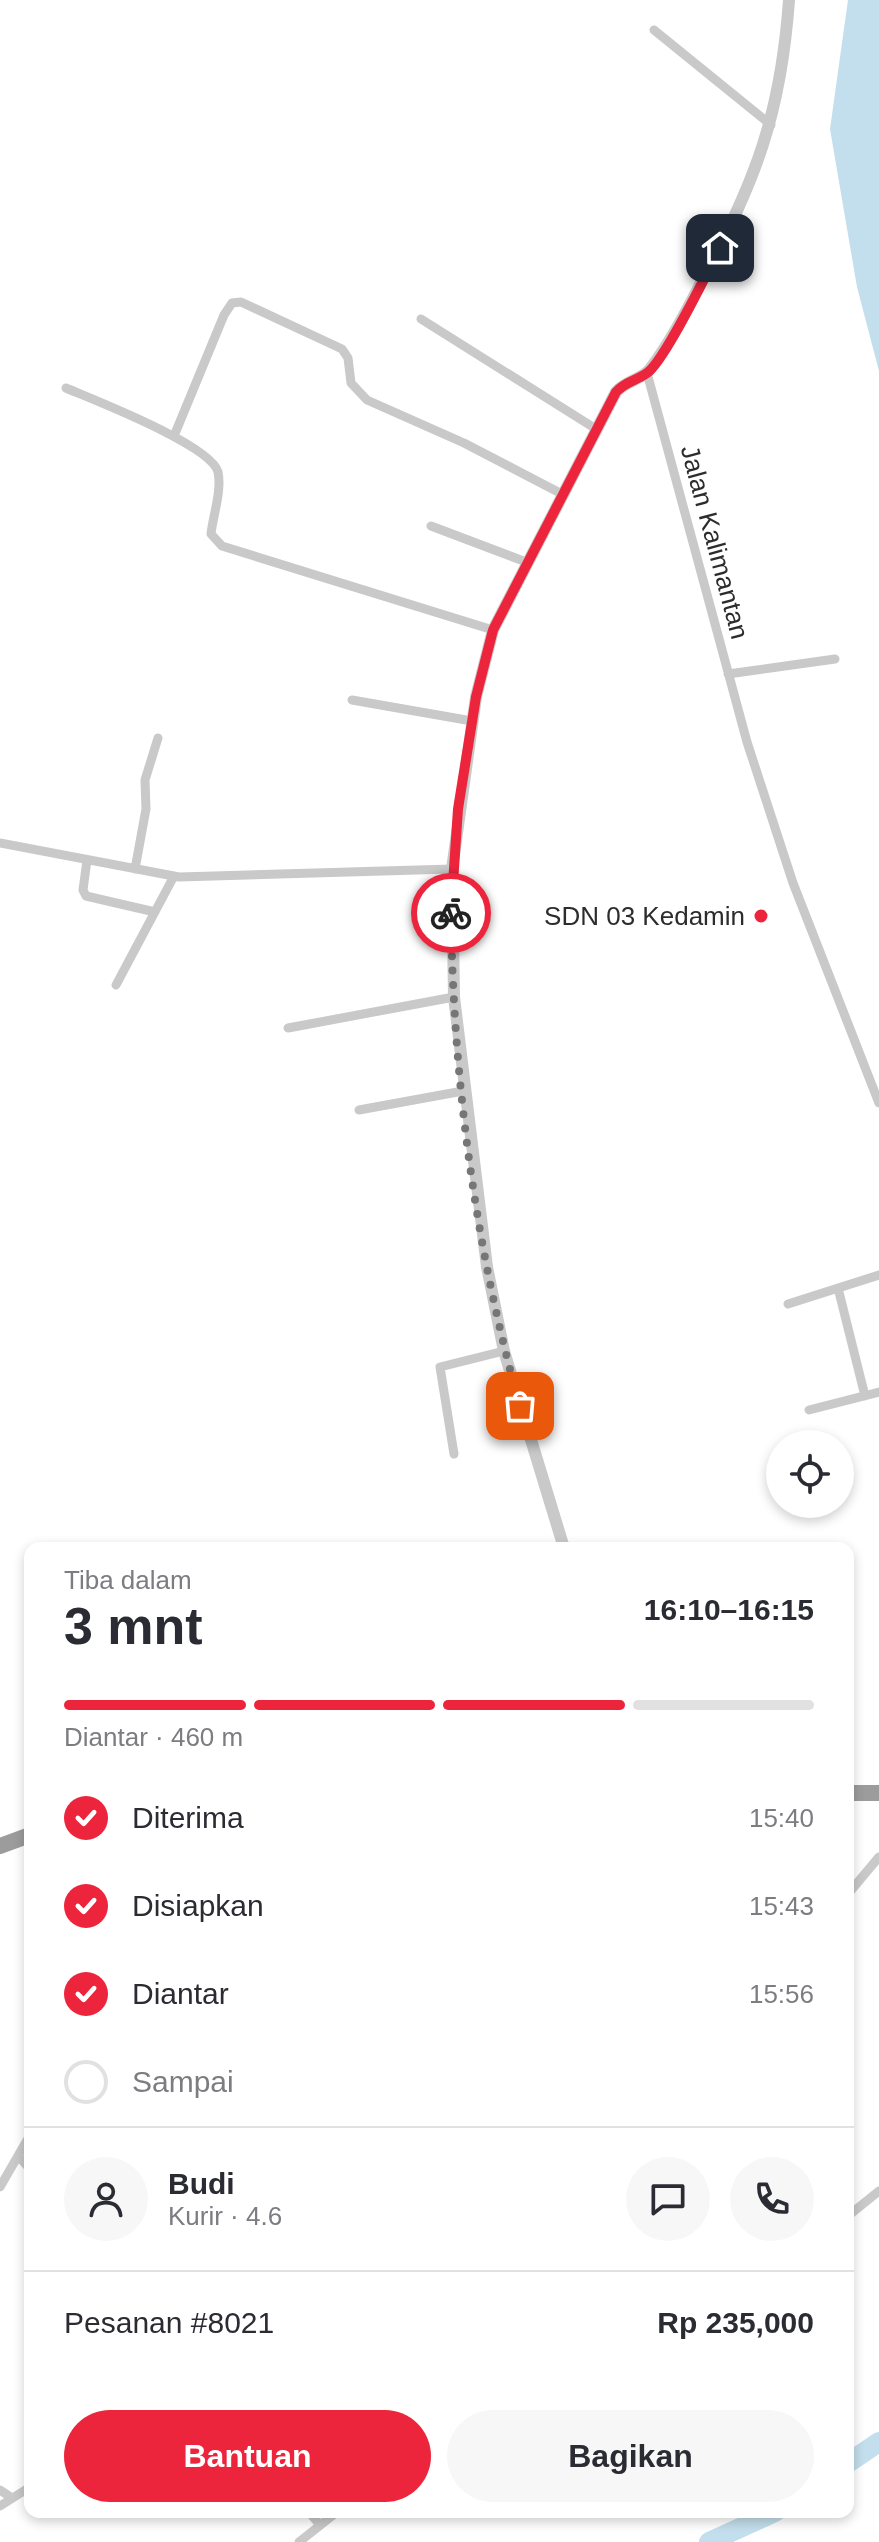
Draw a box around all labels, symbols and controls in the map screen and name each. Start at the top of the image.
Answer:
pin [686,214,754,282]
icon: home [698,226,742,270]
street label: Jalan Kalimantan [675,442,755,642]
courier [411,873,491,953]
icon: bike [429,891,473,935]
place label: SDN 03 Kedamin [544,901,745,931]
marker: SDN 03 Kedamin [752,907,770,925]
pin [486,1372,554,1440]
icon: bag [498,1384,542,1428]
map controls [766,1430,854,1518]
button: locate [766,1430,854,1518]
text: Tiba dalam [64,1565,192,1595]
text: 16:10–16:15 [644,1593,814,1626]
text: 3 mnt [64,1597,203,1655]
text: Diantar · 460 m [64,1722,243,1752]
icon: check [64,1796,108,1840]
text: Diterima [132,1801,244,1834]
text: 15:40 [749,1803,814,1833]
icon: check [64,1884,108,1928]
text: Disiapkan [132,1889,264,1922]
text: 15:43 [749,1891,814,1921]
icon: check [64,1972,108,2016]
text: Diantar [132,1977,229,2010]
text: 15:56 [749,1979,814,2009]
text: Sampai [132,2065,234,2098]
button: person [64,2157,148,2241]
button: chat [626,2157,710,2241]
button: phone [730,2157,814,2241]
text: Budi [168,2167,235,2200]
text: Kurir · 4.6 [168,2201,282,2231]
text: Pesanan #8021 [64,2306,274,2339]
text: Rp 235,000 [657,2306,814,2339]
button: Bantuan [64,2410,431,2502]
button: Bagikan [447,2410,814,2502]

